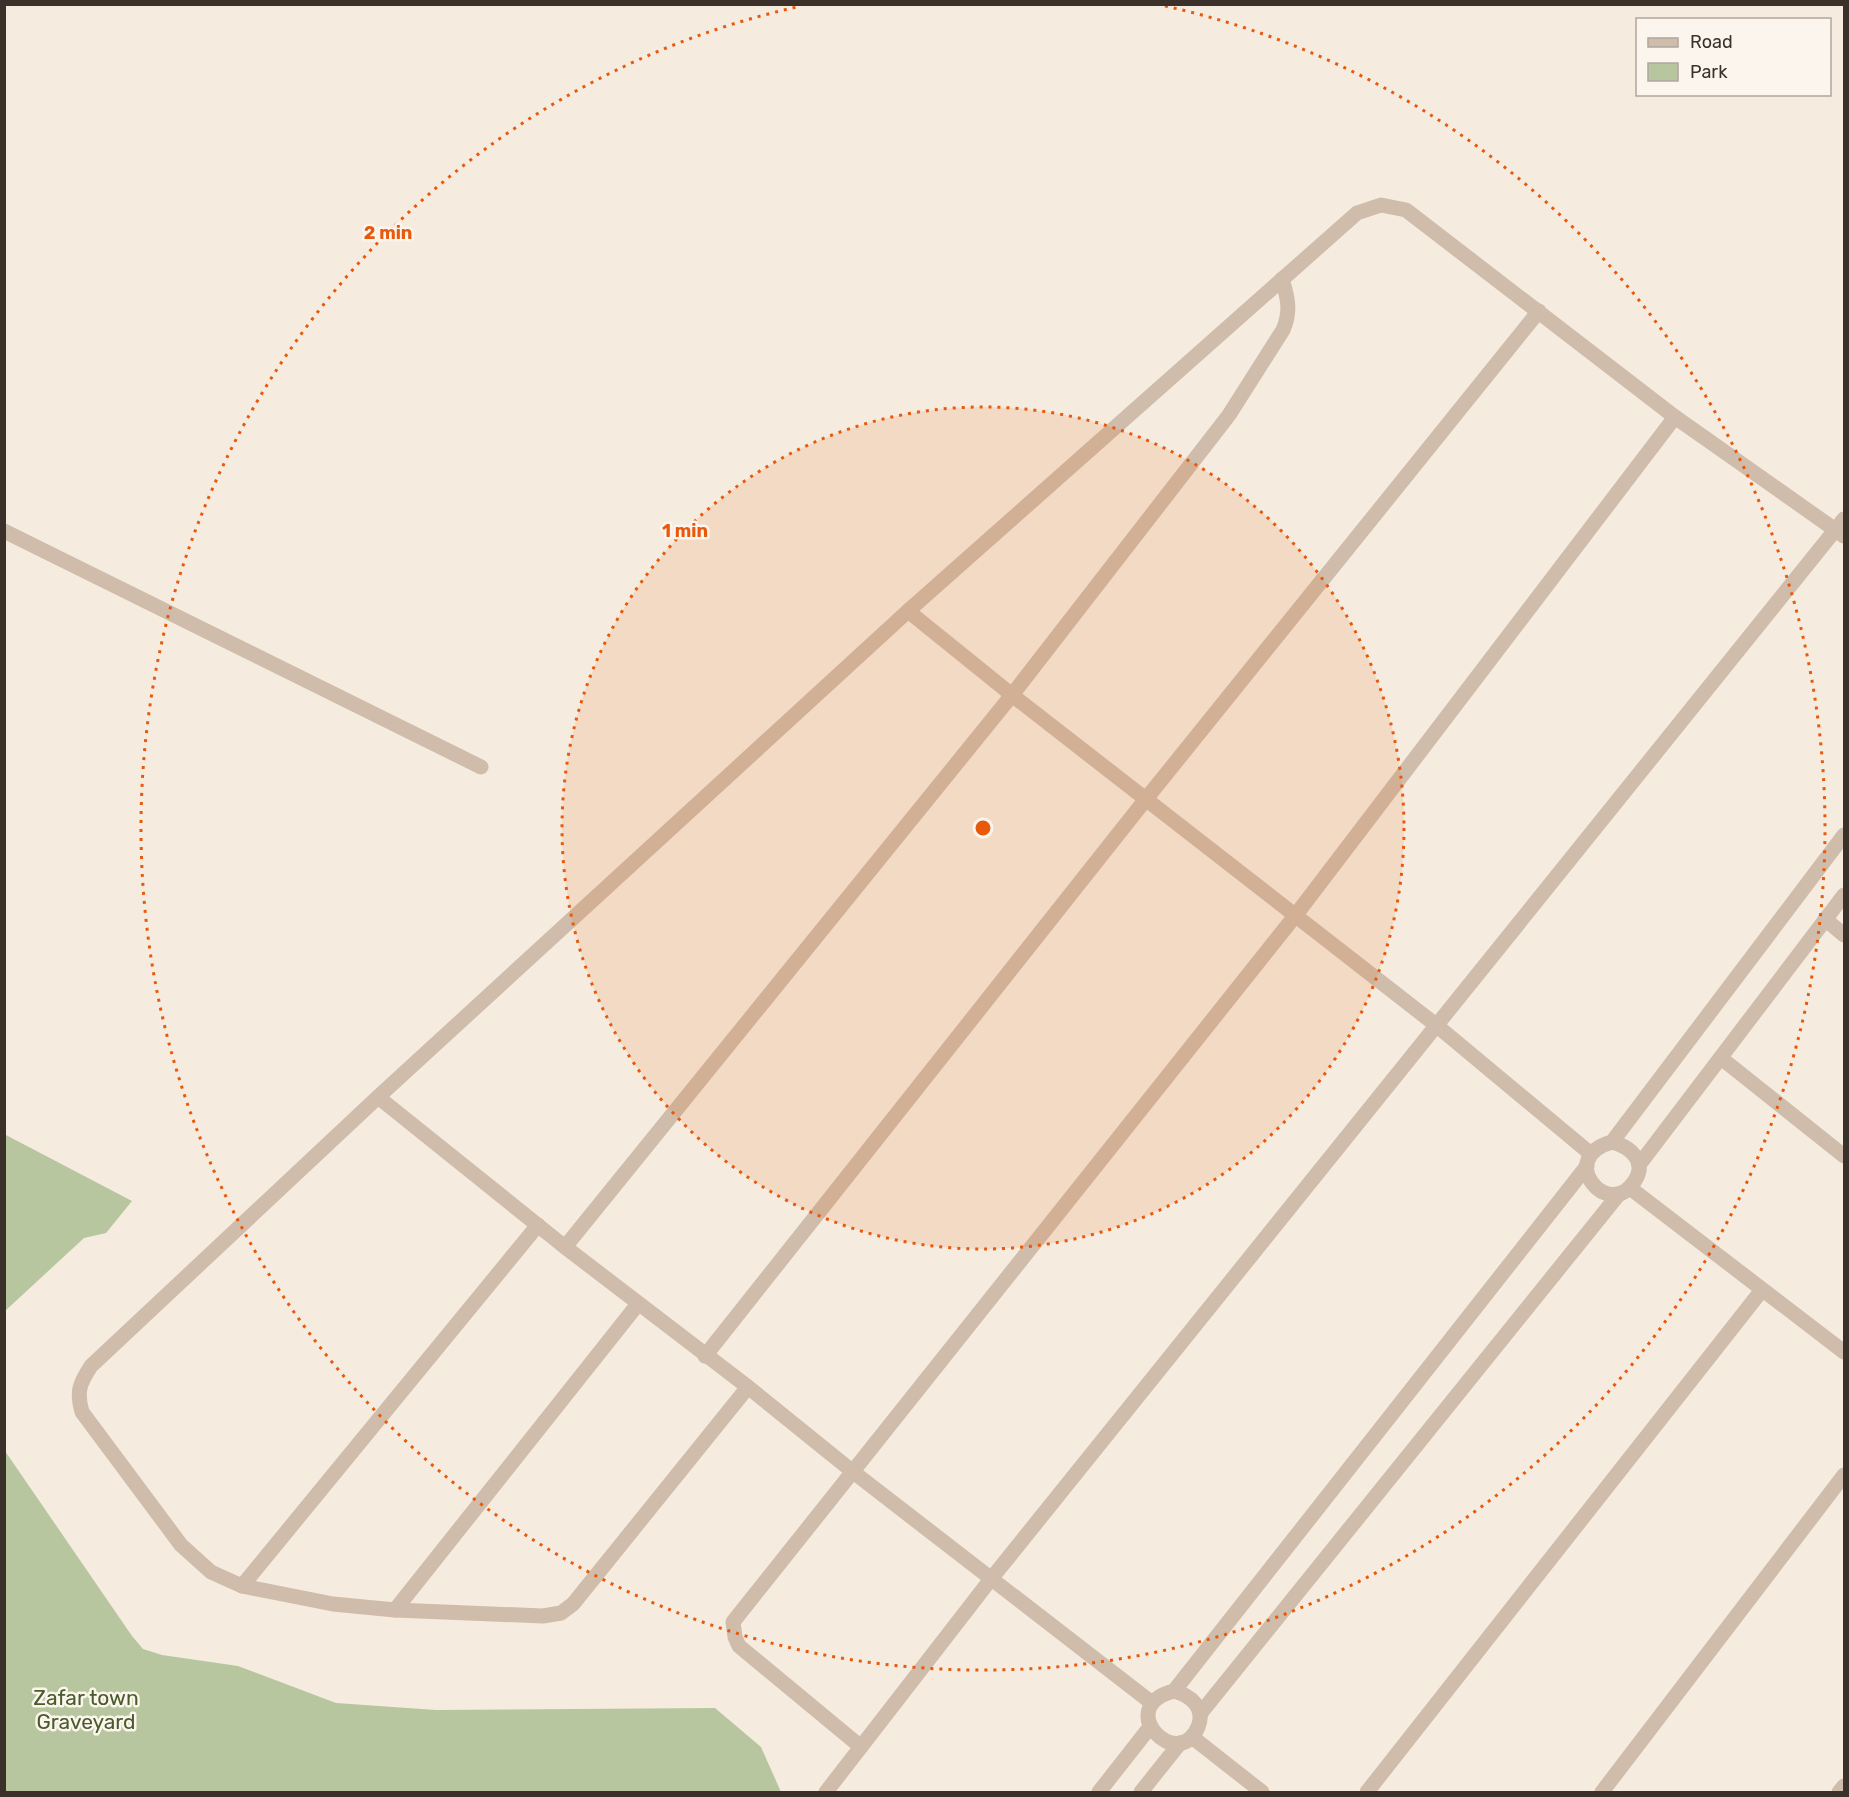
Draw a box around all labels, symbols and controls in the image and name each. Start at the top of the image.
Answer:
legend [1636,18,1831,96]
text: Road [1690,31,1733,53]
text: Park [1690,61,1728,83]
text: 2 min [364,222,412,244]
text: 1 min [662,520,708,542]
centre of rings [973,818,993,838]
park label: Zafar town Graveyard [33,1685,139,1734]

